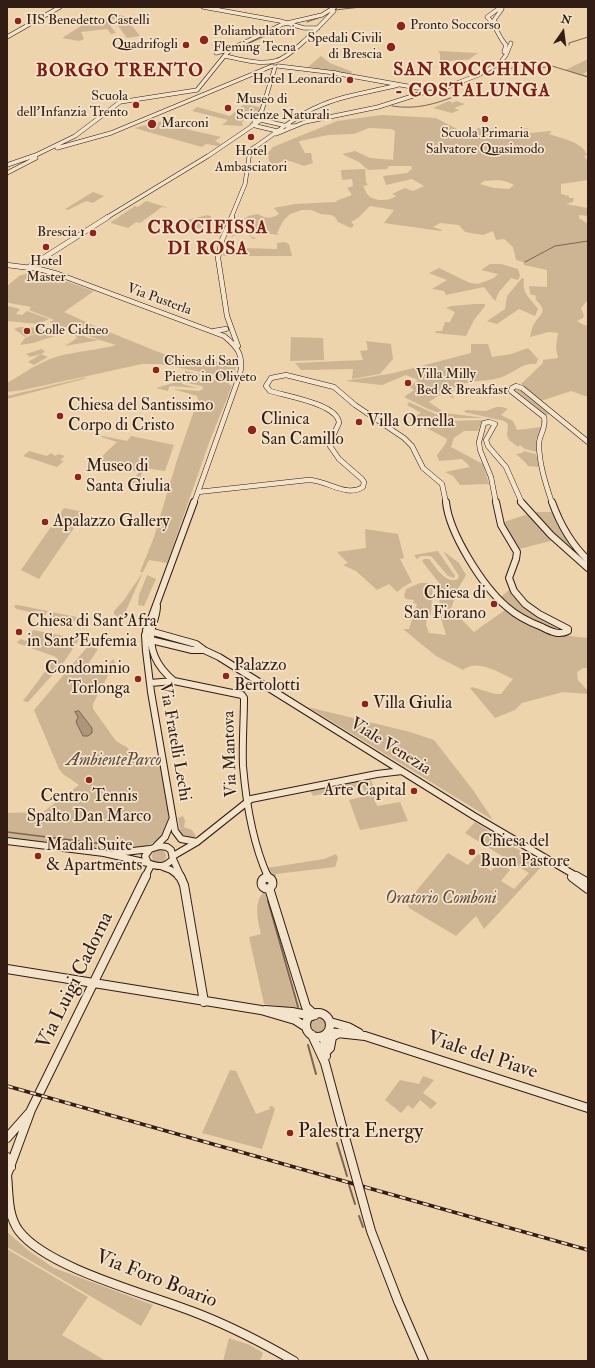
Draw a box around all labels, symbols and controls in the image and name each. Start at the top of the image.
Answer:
north arrow [543,12,583,52]
text: N [560,12,572,27]
place label: IIS Benedetto Castelli [26,13,150,29]
marker: IIS Benedetto Castelli [13,16,23,26]
place label: Pronto Soccorso [410,18,501,34]
marker: Pronto Soccorso [395,20,407,32]
place label: Poliambulatori Fleming Tecna [213,24,296,56]
place label: Spedali Civili di Brescia [307,31,382,64]
marker: Poliambulatori Fleming Tecna [198,34,210,46]
place label: Quadrifogli [112,37,178,53]
marker: Quadrifogli [181,40,191,50]
marker: Spedali Civili di Brescia [385,41,397,53]
district label: SAN ROCCHINO - COSTALUNGA [393,60,553,102]
district label: BORGO TRENTO [36,61,204,83]
place label: Hotel Leonardo [253,72,342,88]
marker: Hotel Leonardo [345,75,355,85]
place label: Scuola dell'Infanzia Trento [17,89,128,122]
place label: Museo di Scienze Naturali [236,92,330,124]
marker: Scuola dell'Infanzia Trento [131,100,141,110]
marker: Museo di Scienze Naturali [223,103,233,113]
marker: Scuola Primaria Salvatore Quasimodo [480,114,490,124]
place label: Marconi [161,116,209,132]
marker: Marconi [146,118,158,130]
place label: Scuola Primaria Salvatore Quasimodo [426,126,544,158]
marker: Hotel Ambasciatori [246,132,256,142]
place label: Hotel Ambasciatori [215,144,287,176]
district label: CROCIFISSA DI ROSA [148,218,268,260]
place label: Brescia 1 [37,225,85,241]
marker: Brescia 1 [88,228,98,238]
marker: Hotel Master [41,242,51,252]
place label: Hotel Master [26,254,66,286]
street label: Via Pusterla [124,281,194,319]
place label: Colle Cidneo [35,323,108,339]
marker: Colle Cidneo [22,326,32,336]
place label: Chiesa di San Pietro in Oliveto [164,354,257,386]
marker: Chiesa di San Pietro in Oliveto [151,365,161,375]
place label: Villa Milly Bed & Breakfast [416,367,508,400]
marker: Villa Milly Bed & Breakfast [403,378,413,388]
place label: Chiesa del Santissimo Corpo di Cristo [68,396,213,436]
place label: Clinica San Camillo [261,410,344,450]
marker: Chiesa del Santissimo Corpo di Cristo [55,411,65,421]
place label: Villa Ornella [367,412,455,432]
marker: Villa Ornella [354,417,364,427]
marker: Clinica San Camillo [246,424,258,436]
place label: Museo di Santa Giulia [86,457,171,497]
marker: Museo di Santa Giulia [73,472,83,482]
place label: Apalazzo Gallery [53,512,170,532]
marker: Apalazzo Gallery [40,517,50,527]
place label: Chiesa di San Fiorano [404,584,486,624]
marker: Chiesa di San Fiorano [489,599,499,609]
place label: Chiesa di Sant'Afra in Sant'Eufemia [27,612,157,652]
marker: Chiesa di Sant'Afra in Sant'Eufemia [14,627,24,637]
place label: Palazzo Bertolotti [234,656,300,696]
place label: Condominio Torlonga [45,659,130,699]
marker: Palazzo Bertolotti [221,671,231,681]
marker: Condominio Torlonga [133,674,143,684]
street label: Via Fratelli Lechi [154,681,194,803]
place label: Villa Giulia [373,694,452,714]
marker: Villa Giulia [360,699,370,709]
street label: Via Mantova [219,710,243,798]
street label: Viale Venezia [346,714,434,780]
park label: AmbienteParco [66,751,162,771]
marker: Centro Tennis Spalto Dan Marco [84,775,94,785]
place label: Arte Capital [324,781,406,801]
marker: Arte Capital [409,786,419,796]
place label: Centro Tennis Spalto Dan Marco [27,787,151,827]
place label: Chiesa del Buon Pastore [480,832,570,872]
place label: Madalì Suite & Apartments [46,836,142,876]
marker: Chiesa del Buon Pastore [467,847,477,857]
marker: Madalì Suite & Apartments [33,851,43,861]
park label: Oratorio Comboni [385,889,497,909]
street label: Via Luigi Cadorna [32,909,120,1053]
street label: Viale del Piave [424,1027,540,1085]
place label: Palestra Energy [298,1121,423,1145]
marker: Palestra Energy [285,1128,295,1138]
street label: Via Foro Boario [92,1246,220,1314]

